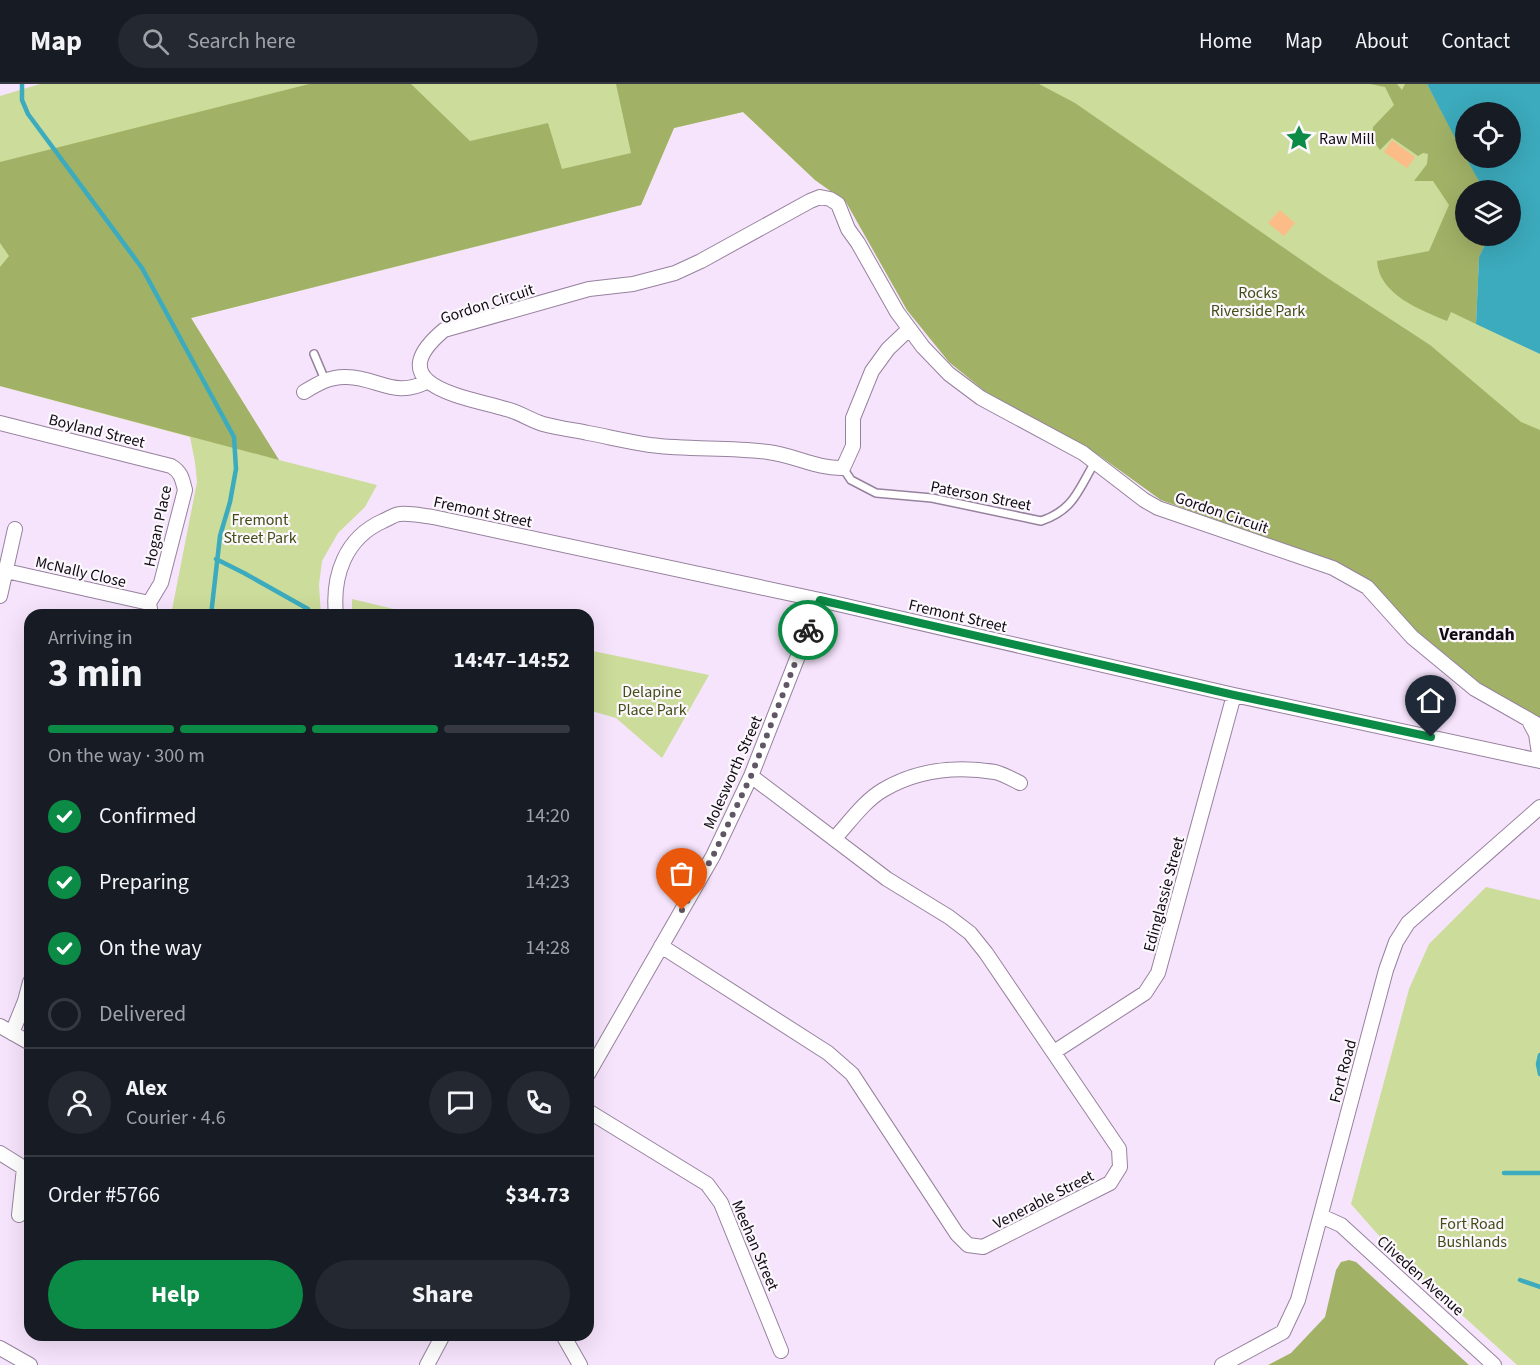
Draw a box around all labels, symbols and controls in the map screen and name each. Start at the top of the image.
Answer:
search box [118,14,538,68]
text: Map [30,21,82,61]
icon: search [139,25,172,58]
text: Search here [187,25,296,57]
text: Home [1199,26,1252,56]
text: Map [1285,26,1323,56]
text: About [1356,26,1408,56]
text: Contact [1441,26,1510,56]
map controls [1455,102,1521,246]
button: locate [1455,102,1521,168]
place icon: Raw Mill [1284,123,1314,153]
place label: Raw Mill [1319,128,1375,150]
button: layers [1455,180,1521,246]
street label: Gordon Circuit [438,278,538,329]
park label: Rocks Riverside Park [1211,282,1305,322]
street label: Boyland Street [46,408,148,454]
street label: Paterson Street [929,475,1034,517]
street label: Hogan Place [139,483,177,569]
street label: Gordon Circuit [1172,487,1272,539]
street label: Fremont Street [431,491,535,533]
park label: Fremont Street Park [223,509,297,549]
street label: McNally Close [33,551,128,593]
street label: Fremont Street [906,594,1010,638]
courier [778,600,838,660]
icon: bike [792,614,825,647]
district label: Verandah [1438,622,1515,647]
text: Arriving in [48,624,133,652]
text: 14:47–14:52 [453,644,570,676]
text: 3 min [48,646,143,702]
pin [1405,675,1456,737]
park label: Delapine Place Park [617,681,687,721]
icon: home [1414,684,1447,717]
street label: Molesworth Street [698,712,768,833]
text: On the way · 300 m [48,742,205,770]
icon: check [48,800,81,833]
text: Confirmed [99,800,196,832]
text: 14:20 [525,802,570,830]
street label: Edinglassie Street [1138,834,1190,954]
pin [656,848,707,910]
icon: bag [665,857,698,890]
icon: check [48,866,81,899]
text: Preparing [99,866,189,898]
text: 14:23 [525,868,570,896]
icon: check [48,932,81,965]
text: On the way [99,932,202,964]
text: 14:28 [525,934,570,962]
text: Delivered [99,998,186,1030]
street label: Fort Road [1324,1037,1362,1105]
button: person [48,1071,111,1134]
button: chat [429,1071,492,1134]
button: phone [507,1071,570,1134]
text: Alex [126,1072,167,1104]
text: Courier · 4.6 [126,1104,226,1132]
street label: Venerable Street [989,1165,1098,1235]
text: Order #5766 [48,1179,160,1211]
text: $34.73 [505,1179,570,1211]
street label: Meehan Street [726,1197,784,1295]
park label: Fort Road Bushlands [1437,1213,1507,1253]
street label: Cliveden Avenue [1372,1231,1469,1321]
button: Help [48,1260,303,1329]
button: Share [315,1260,570,1329]

